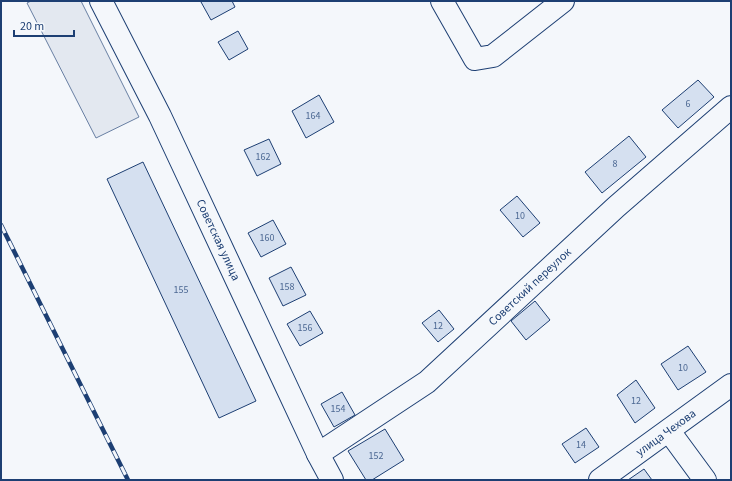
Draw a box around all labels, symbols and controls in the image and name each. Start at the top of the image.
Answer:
scale bar [14,12,74,38]
text: 20 m [20,18,44,35]
house number: 6 [686,97,691,111]
house number: 164 [306,109,320,123]
house number: 162 [256,150,270,164]
house number: 8 [613,157,618,171]
street label: Советская улица [192,197,244,283]
house number: 10 [515,209,525,223]
house number: 160 [260,231,274,245]
street label: Советский переулок [485,244,575,330]
house number: 158 [280,280,294,294]
house number: 155 [174,283,188,297]
house number: 12 [433,319,443,333]
house number: 156 [298,321,312,335]
house number: 10 [678,361,688,375]
house number: 12 [631,394,641,408]
house number: 154 [331,402,345,416]
street label: улица Чехова [632,405,700,461]
house number: 14 [576,438,586,452]
house number: 152 [369,449,383,463]

